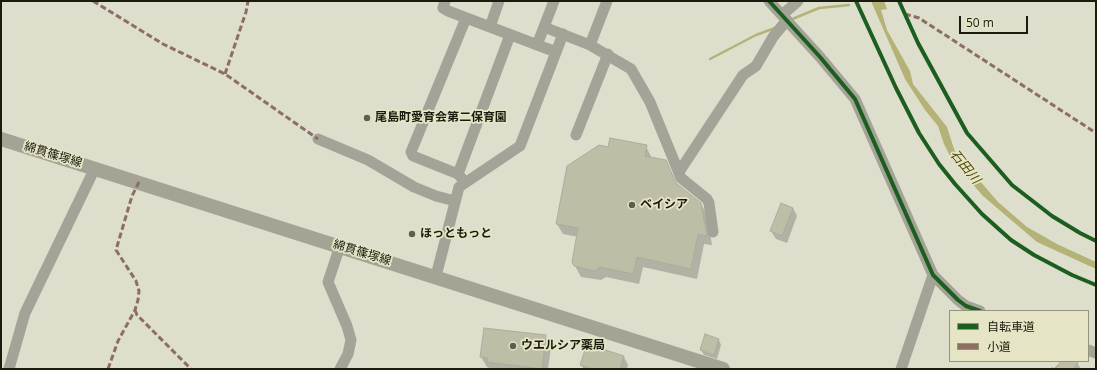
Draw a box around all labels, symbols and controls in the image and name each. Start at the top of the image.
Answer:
scale bar [961,8,1030,34]
text: 50 m [966,14,994,31]
place label: 尾島町愛育会第二保育園 [375,111,507,125]
marker: 尾島町愛育会第二保育園 [362,113,372,123]
street label: 綿貫篠塚線 [22,139,84,171]
water label: 石田川 [947,147,983,187]
place label: ベイシア [640,198,688,212]
marker: ベイシア [627,200,637,210]
place label: ほっともっと [420,227,492,241]
marker: ほっともっと [407,229,417,239]
street label: 綿貫篠塚線 [331,237,393,269]
legend [949,310,1089,362]
text: 自転車道 [987,318,1035,335]
text: 小道 [987,338,1011,355]
place label: ウエルシア薬局 [521,339,605,353]
marker: ウエルシア薬局 [508,341,518,351]

